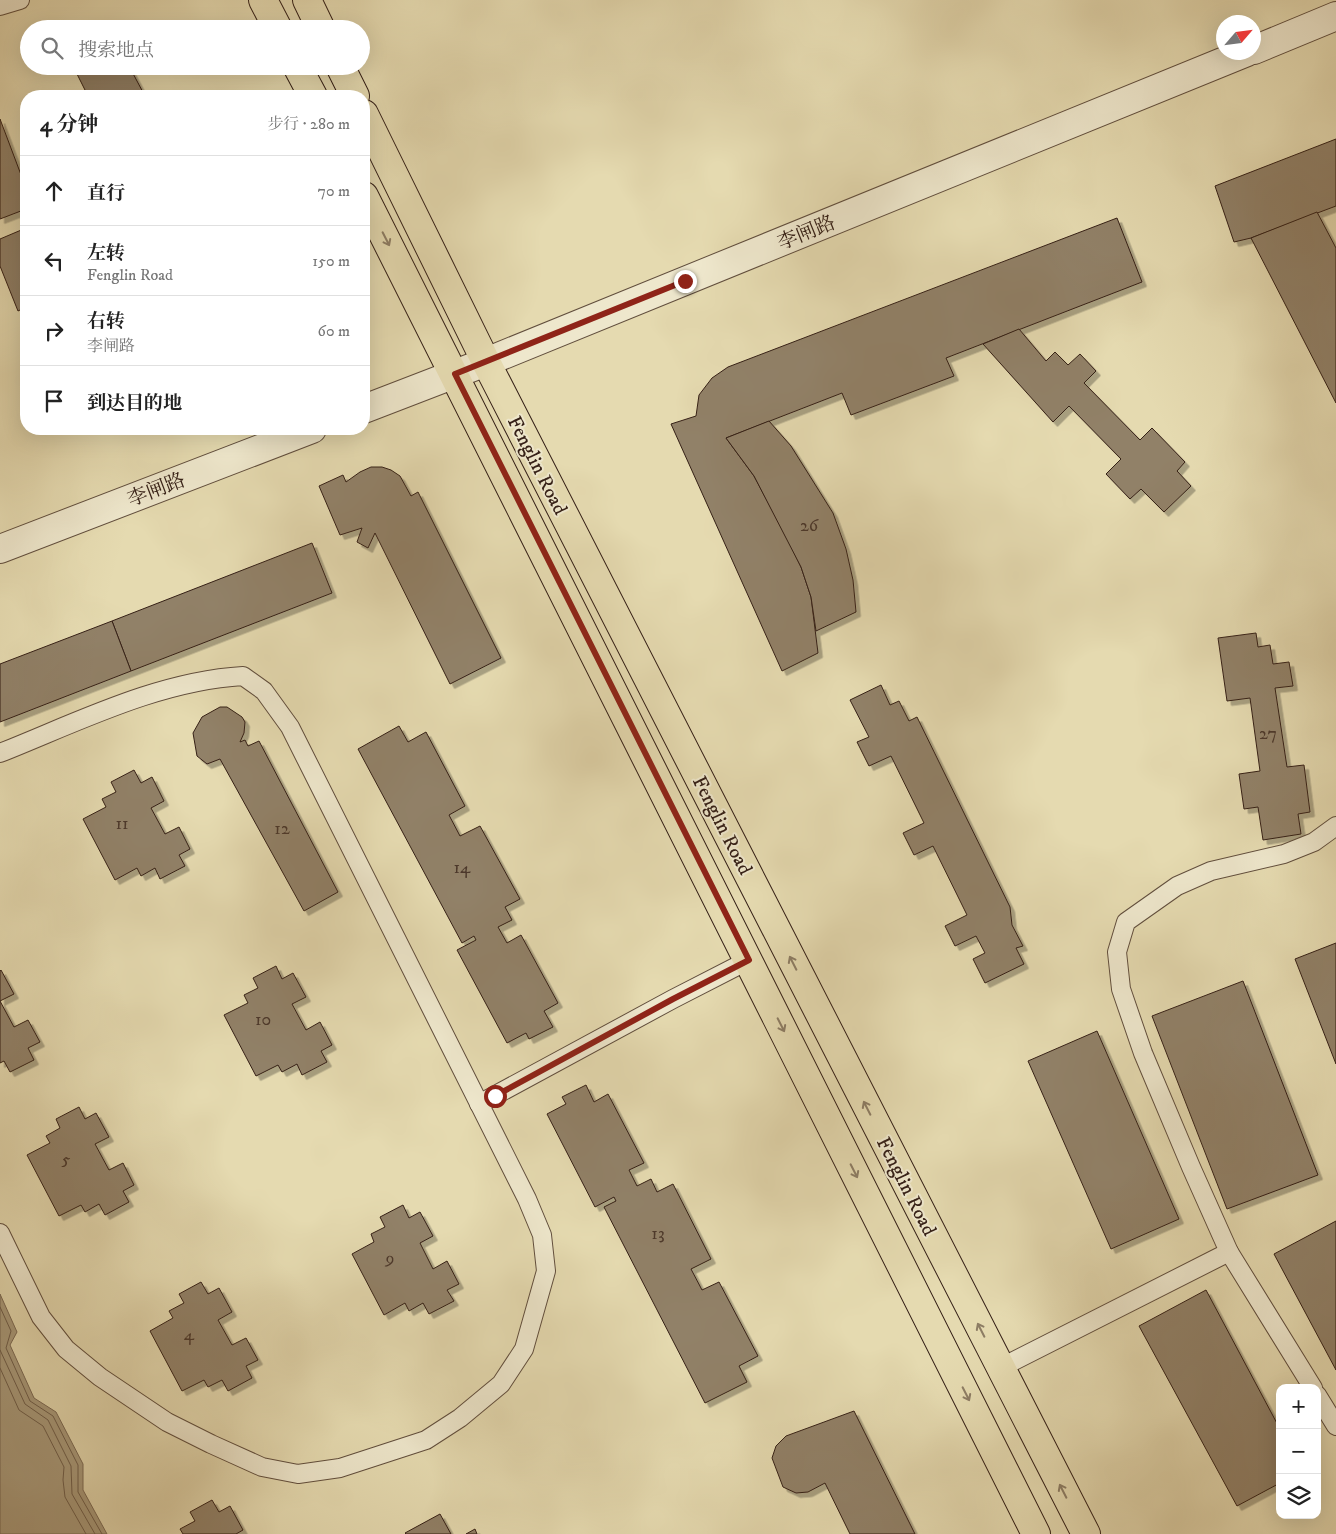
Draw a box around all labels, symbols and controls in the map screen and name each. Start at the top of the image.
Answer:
north arrow [1216,15,1261,60]
search box [20,20,370,75]
icon: search [38,34,66,62]
text: 搜索地点 [78,39,154,62]
text: 4 分钟 [40,112,99,138]
text: 步行 · 280 m [267,114,350,134]
icon: ahead [40,177,68,205]
text: 70 m [318,181,350,201]
text: 直行 [87,182,125,205]
street label: 李闸路 [774,211,839,256]
one-way arrow [382,231,391,246]
text: 左转 [87,242,125,265]
icon: left [40,247,68,275]
text: 150 m [312,251,350,271]
text: Fenglin Road [87,265,173,285]
route end [674,270,697,293]
text: 右转 [87,310,125,333]
icon: right [40,317,68,345]
text: 60 m [318,321,350,341]
text: 李闸路 [87,336,135,356]
icon: arrive [40,387,68,415]
text: 到达目的地 [87,392,182,415]
street label: Fenglin Road [501,412,572,519]
street label: 李闸路 [124,468,189,513]
house number: 26 [800,515,819,537]
house number: 27 [1259,723,1277,745]
street label: Fenglin Road [686,772,757,879]
house number: 11 [115,813,129,835]
house number: 12 [274,818,290,840]
house number: 14 [454,857,471,879]
one-way arrow [788,956,797,971]
house number: 10 [255,1009,271,1031]
one-way arrow [777,1017,787,1032]
route start [484,1085,507,1108]
one-way arrow [862,1101,871,1116]
street label: Fenglin Road [870,1133,941,1240]
house number: 5 [62,1149,71,1171]
one-way arrow [849,1163,859,1178]
house number: 13 [651,1223,665,1245]
house number: 9 [385,1248,394,1270]
one-way arrow [976,1323,986,1338]
house number: 4 [184,1324,195,1346]
map controls [1276,1384,1321,1519]
button: + [1276,1384,1321,1429]
one-way arrow [962,1386,971,1401]
button: − [1276,1429,1321,1474]
button: layers [1276,1474,1321,1519]
one-way arrow [1058,1483,1068,1498]

